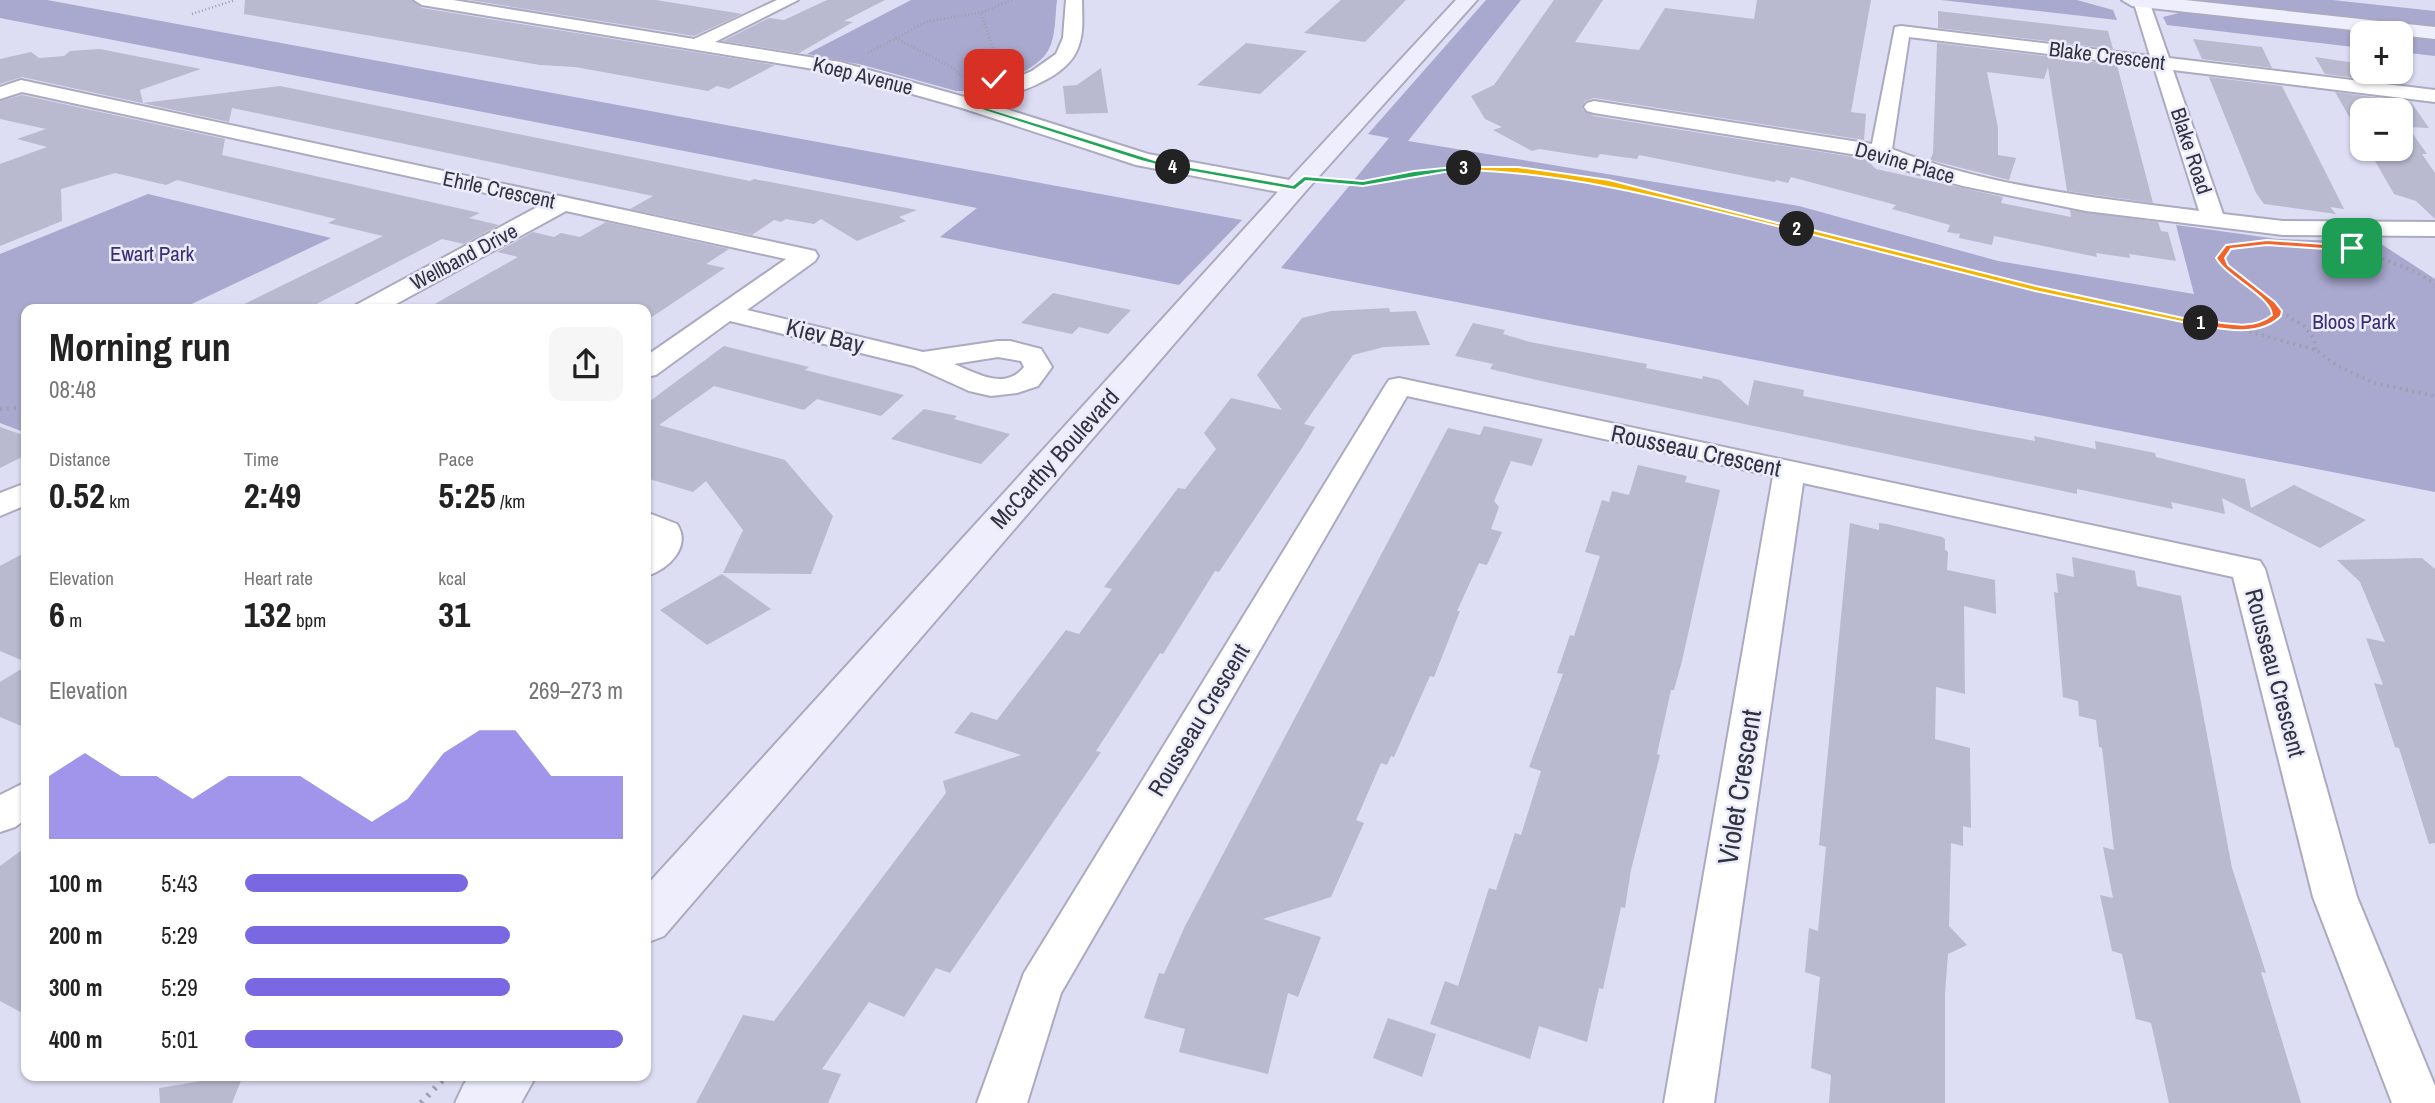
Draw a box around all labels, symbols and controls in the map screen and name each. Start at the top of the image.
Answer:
map controls [2350,21,2413,161]
button: + [2350,21,2413,84]
street label: Blake Crescent [2047,34,2167,77]
street label: Koep Avenue [810,49,916,102]
pin [964,49,1024,109]
icon: check [975,60,1013,98]
button: − [2350,98,2413,161]
street label: Blake Road [2164,104,2219,198]
street label: Devine Place [1852,134,1958,191]
pin: 4 [1156,150,1190,184]
pin: 3 [1446,150,1482,186]
text: 4 [1168,153,1177,179]
text: 3 [1459,154,1468,180]
street label: Ehrle Crescent [440,163,558,216]
pin: 2 [1780,212,1814,246]
text: 2 [1792,215,1801,241]
street label: Wellband Drive [405,216,522,297]
pin [2322,218,2382,278]
icon: arrive [2333,229,2371,267]
park label: Ewart Park [110,239,194,268]
pin: 1 [2184,306,2218,340]
park label: Bloos Park [2312,307,2396,336]
text: 1 [2196,309,2205,335]
street label: Kiev Bay [783,310,867,360]
text: Morning run [49,322,231,373]
button: share [549,327,623,401]
text: 08:48 [49,374,96,405]
street label: McCarthy Boulevard [983,381,1126,535]
street label: Rousseau Crescent [1608,416,1785,484]
text: Distance [49,446,110,472]
text: Time [244,446,279,472]
text: Pace [438,446,474,472]
text: 0.52 [49,472,105,519]
text: 2:49 [244,472,301,519]
text: 5:25 [438,472,496,519]
text: km [105,488,130,514]
text: /km [496,488,525,514]
text: Elevation [49,565,114,591]
text: Heart rate [244,565,313,591]
text: kcal [438,565,466,591]
street label: Rousseau Crescent [2238,585,2314,761]
text: 6 [49,591,65,638]
text: 132 [244,591,292,638]
text: 31 [438,591,470,638]
text: m [65,607,82,633]
text: bpm [292,607,326,633]
street label: Rousseau Crescent [1140,637,1257,802]
text: Elevation [49,675,128,706]
text: 269–273 m [529,675,623,706]
street label: Violet Crescent [1708,707,1770,867]
text: 100 m [49,868,102,899]
text: 5:43 [161,868,198,899]
text: 200 m [49,920,102,951]
text: 5:29 [161,920,198,951]
text: 300 m [49,972,102,1003]
text: 5:29 [161,972,198,1003]
text: 400 m [49,1024,102,1055]
text: 5:01 [161,1024,198,1055]

